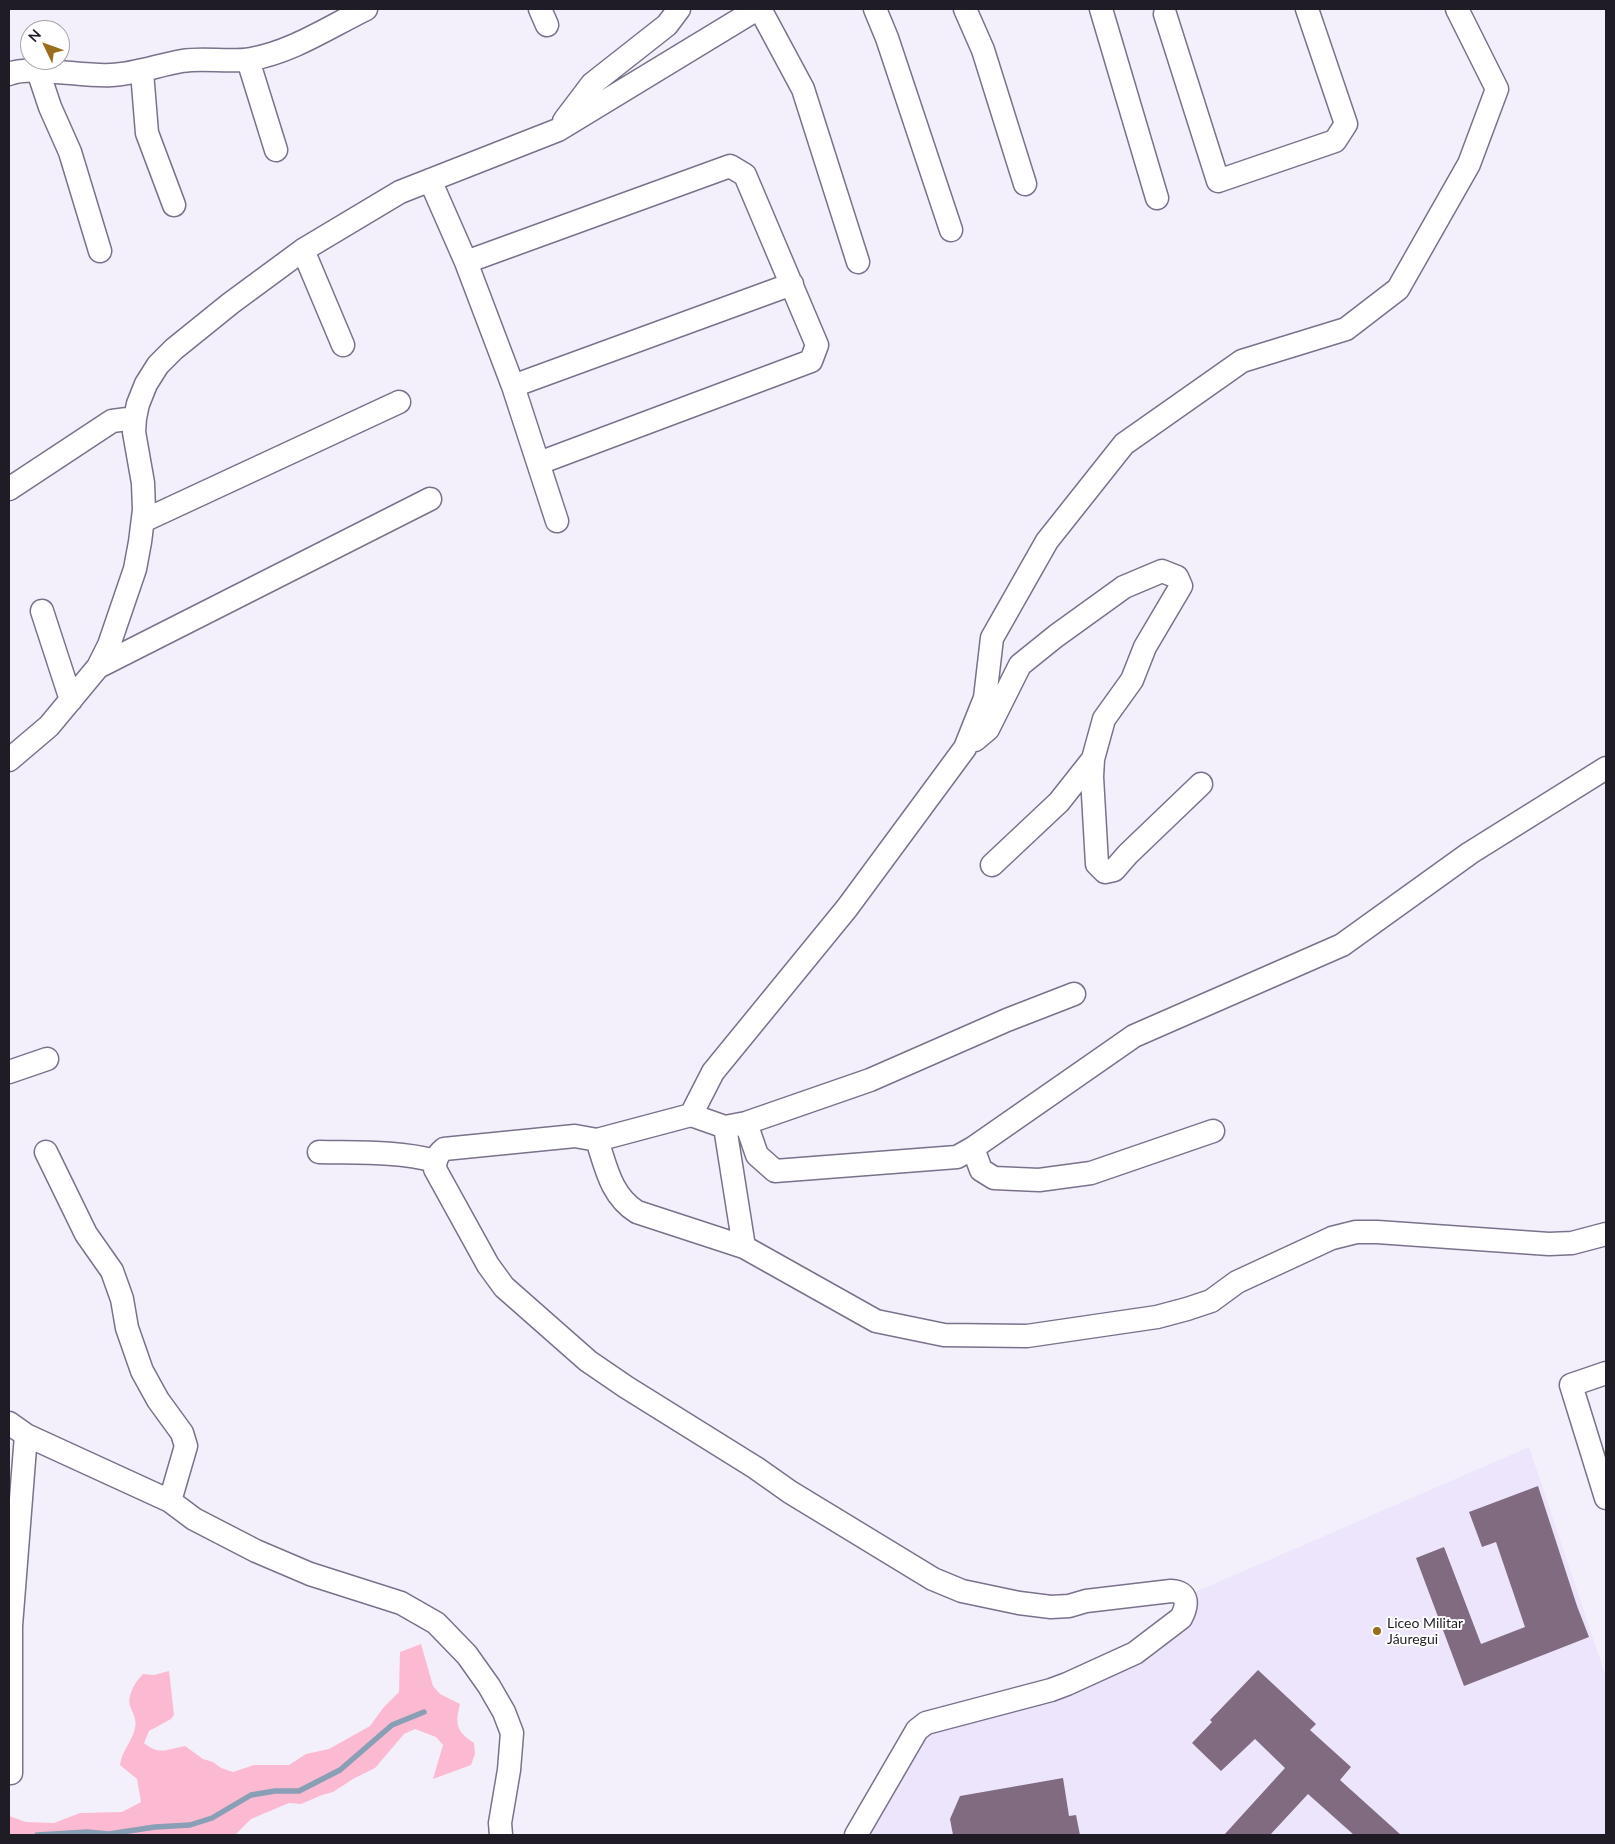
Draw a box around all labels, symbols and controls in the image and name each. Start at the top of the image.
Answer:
north arrow [20,20,70,70]
text: N [24,26,44,45]
place label: Liceo Militar Jáuregui [1387,1615,1463,1648]
marker: Liceo Militar Jáuregui [1371,1625,1383,1637]

